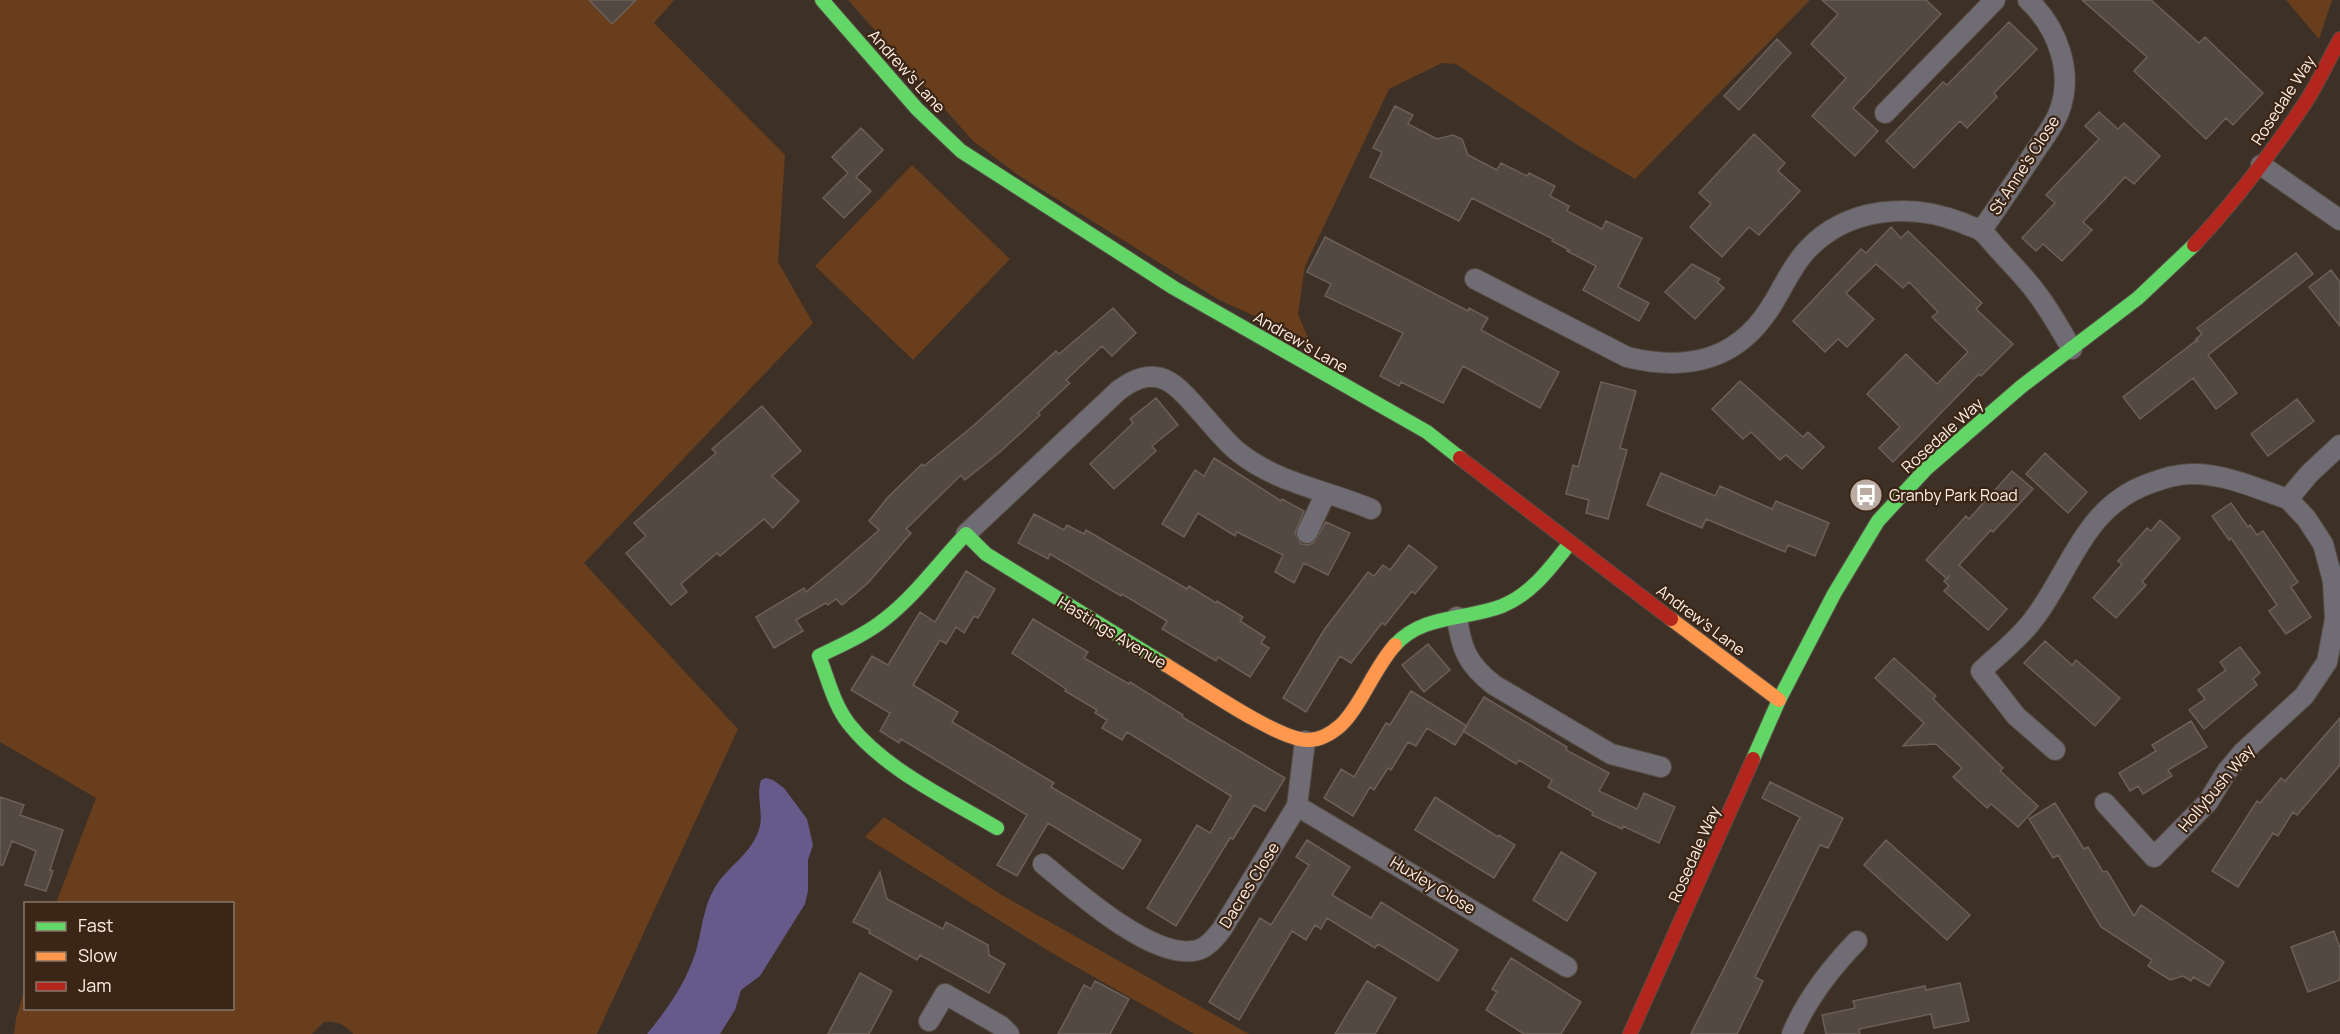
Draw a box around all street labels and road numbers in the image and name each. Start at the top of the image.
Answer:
street label: Andrew's Lane [863,24,951,118]
street label: Rosedale Way [2246,50,2321,149]
street label: St Anne's Close [1984,111,2064,219]
street label: Andrew's Lane [1250,306,1352,378]
street label: Rosedale Way [1896,392,1988,478]
street label: Andrew's Lane [1652,579,1750,661]
street label: Hastings Avenue [1053,591,1171,673]
street label: Hollybush Way [2173,739,2259,836]
street label: Rosedale Way [1663,802,1725,906]
street label: Dacres Close [1214,838,1284,932]
street label: Huxley Close [1386,851,1480,919]

